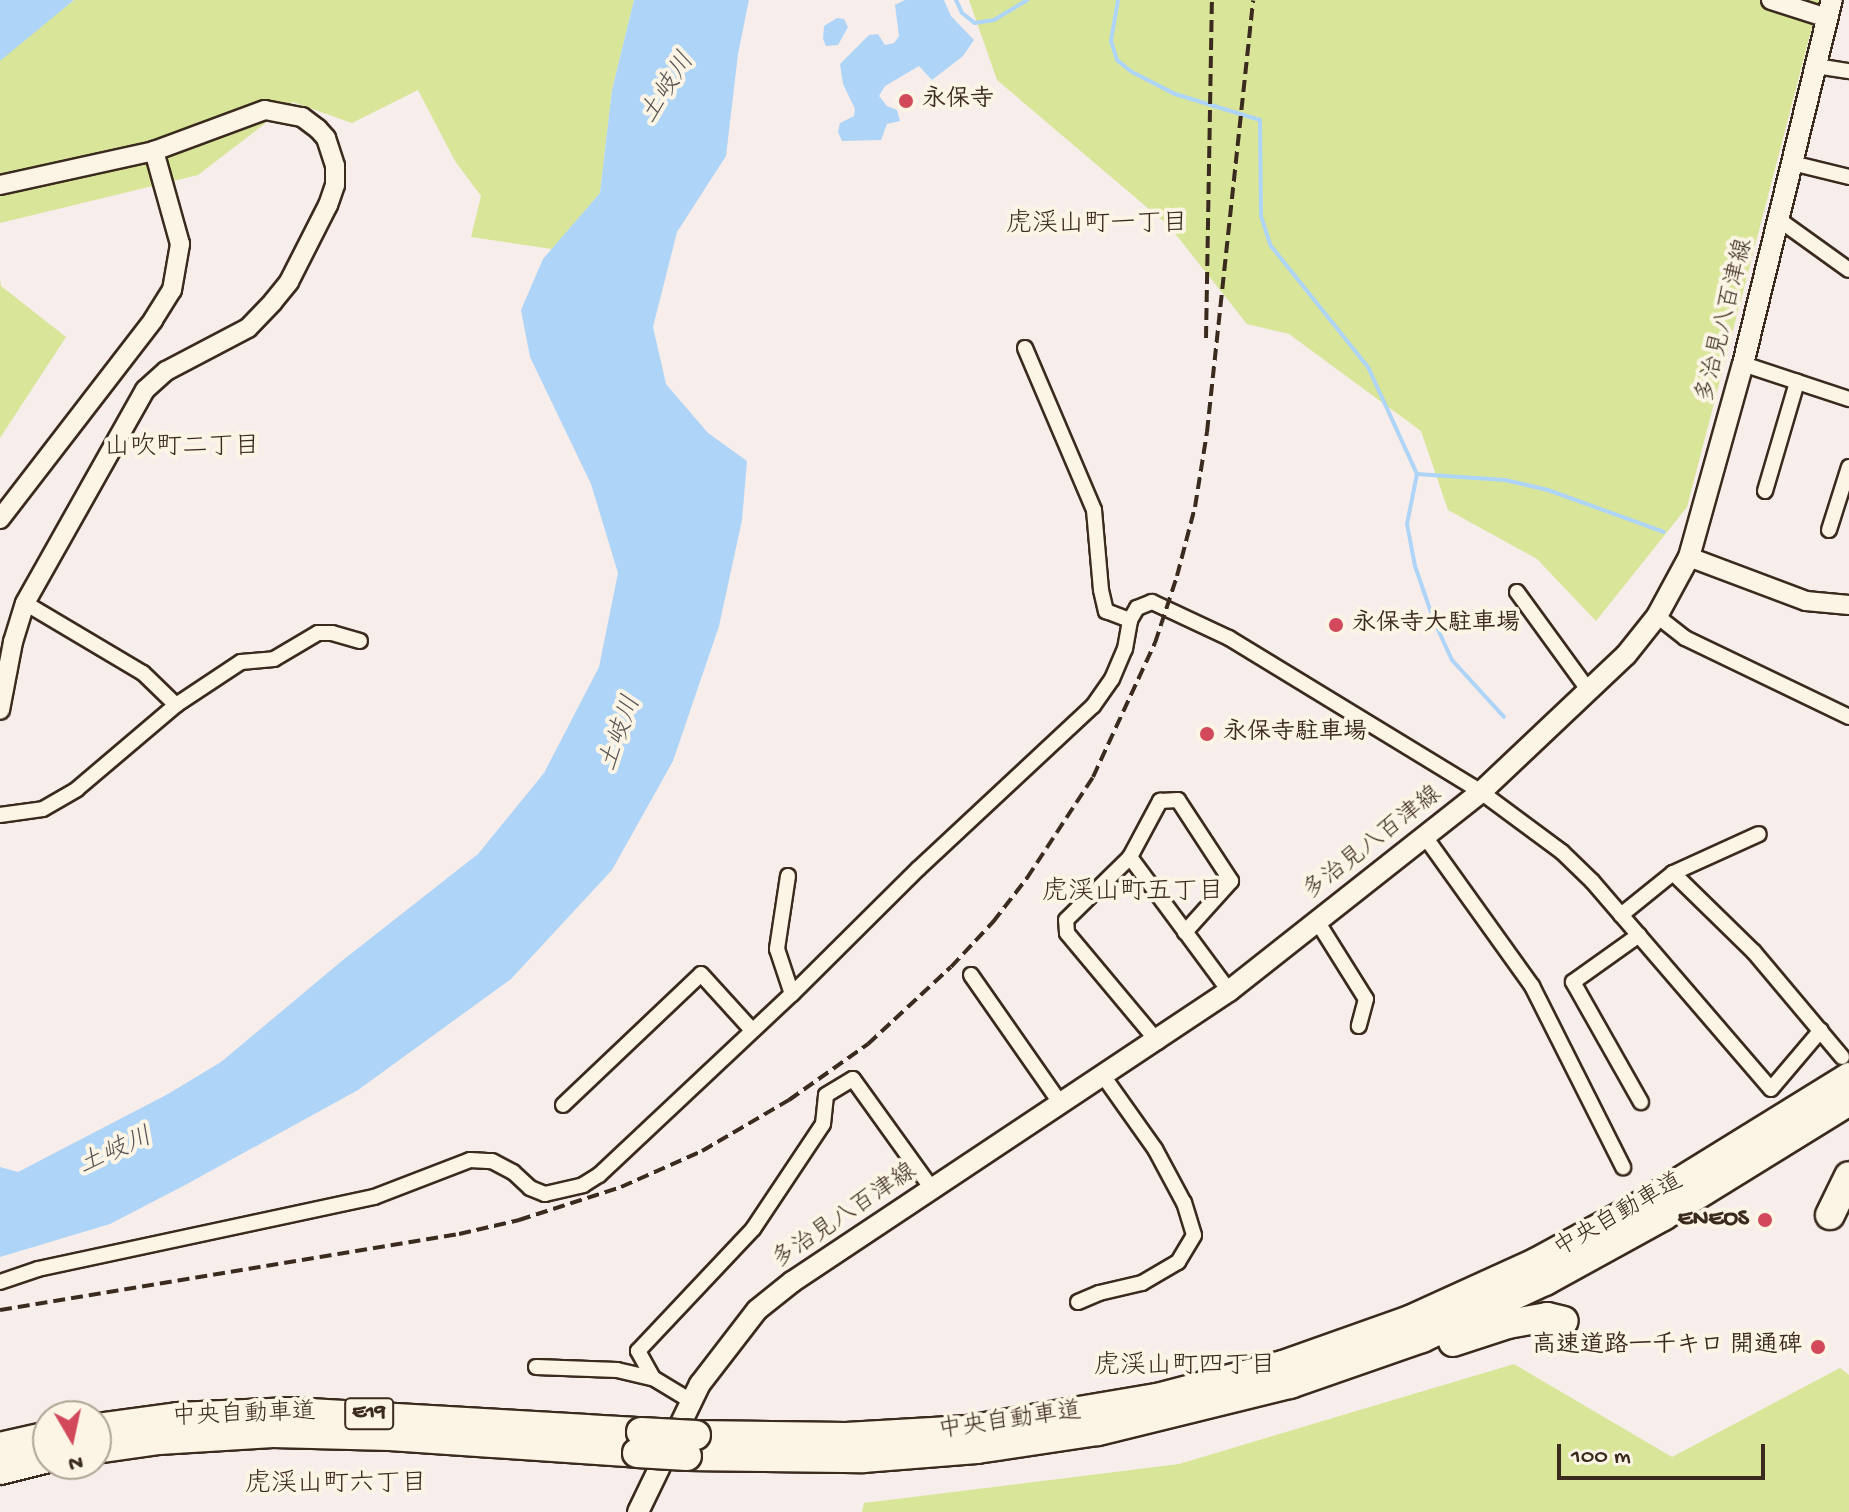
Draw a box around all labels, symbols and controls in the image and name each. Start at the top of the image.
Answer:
water label: 土岐川 [635,48,703,130]
place label: 永保寺 [922,87,994,115]
marker: 永保寺 [897,92,915,110]
district label: 虎渓山町一丁目 [1006,210,1188,242]
street label: 多治見八百津線 [1692,236,1760,406]
district label: 山吹町二丁目 [104,433,260,465]
place label: 永保寺大駐車場 [1352,611,1520,639]
marker: 永保寺大駐車場 [1327,616,1345,634]
water label: 土岐川 [594,692,650,776]
place label: 永保寺駐車場 [1223,720,1367,748]
marker: 永保寺駐車場 [1198,725,1216,743]
street label: 多治見八百津線 [1298,781,1448,907]
district label: 虎渓山町五丁目 [1042,878,1224,910]
water label: 土岐川 [74,1123,158,1183]
street label: 多治見八百津線 [767,1158,923,1276]
street label: 中央自動車道 [1549,1168,1689,1264]
place label: ENEOS [1678,1206,1749,1234]
marker: ENEOS [1756,1211,1774,1229]
place label: 高速道路一千キロ 開通碑 [1532,1333,1802,1361]
marker: 高速道路一千キロ 開通碑 [1809,1338,1827,1356]
district label: 虎渓山町四丁目 [1094,1352,1276,1384]
road number: E19 [343,1396,395,1432]
street label: 中央自動車道 [937,1398,1083,1446]
street label: 中央自動車道 [172,1399,316,1433]
north arrow [32,1400,112,1480]
scale bar [1561,1428,1769,1478]
text: 100 m [1571,1443,1631,1472]
text: N [66,1448,85,1476]
district label: 虎渓山町六丁目 [245,1470,427,1502]

